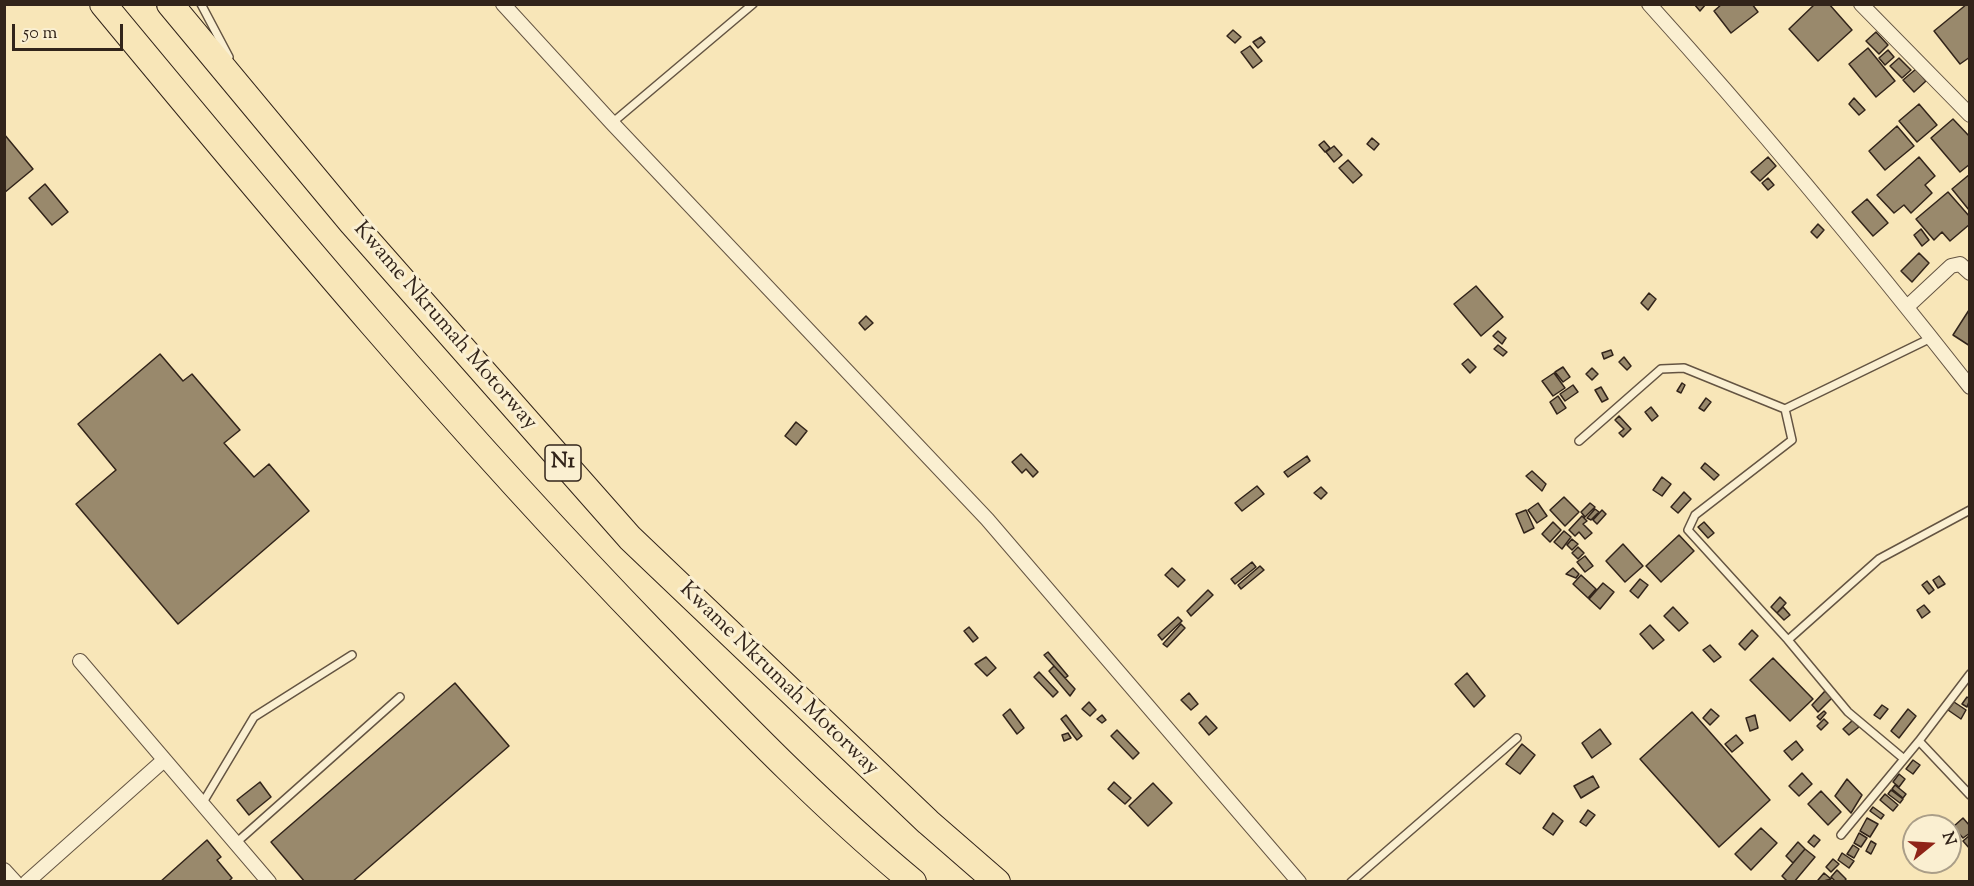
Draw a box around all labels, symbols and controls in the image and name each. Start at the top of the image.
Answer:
scale bar [15,12,126,50]
text: 50 m [23,21,57,47]
street label: Kwame Nkrumah Motorway [346,217,542,437]
road number: N1 [545,445,581,481]
street label: Kwame Nkrumah Motorway [673,578,883,782]
north arrow [1902,814,1962,874]
text: N [1935,829,1961,849]

